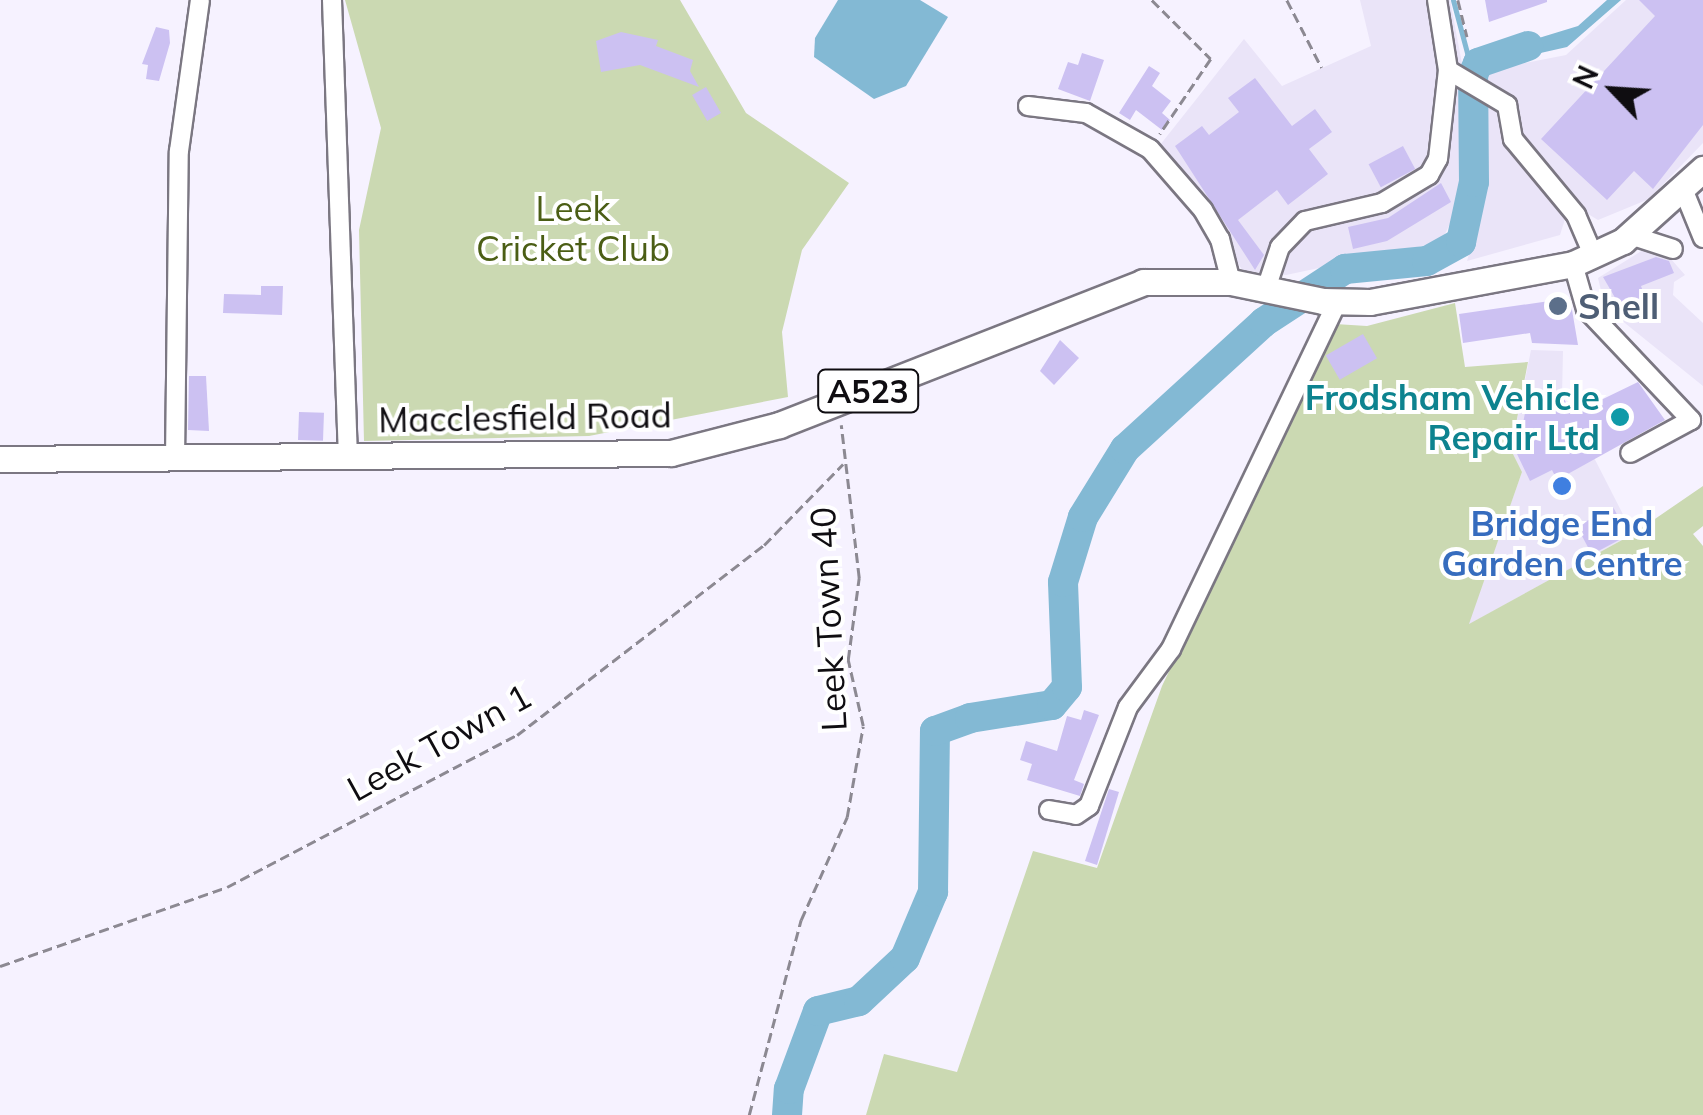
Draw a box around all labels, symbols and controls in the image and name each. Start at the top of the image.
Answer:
north arrow [1563,40,1663,140]
text: N [1565,60,1606,94]
park label: Leek Cricket Club [476,187,670,269]
place label: Shell [1578,285,1659,327]
marker: Shell [1547,295,1569,317]
road number: A523 [816,364,920,418]
place label: Frodsham Vehicle Repair Ltd [1305,376,1600,458]
street label: Macclesfield Road [378,393,672,441]
marker: Frodsham Vehicle Repair Ltd [1609,406,1631,428]
marker: Bridge End Garden Centre [1551,475,1573,497]
place label: Bridge End Garden Centre [1441,502,1683,584]
street label: Leek Town 40 [801,506,855,732]
street label: Leek Town 1 [340,674,538,810]

